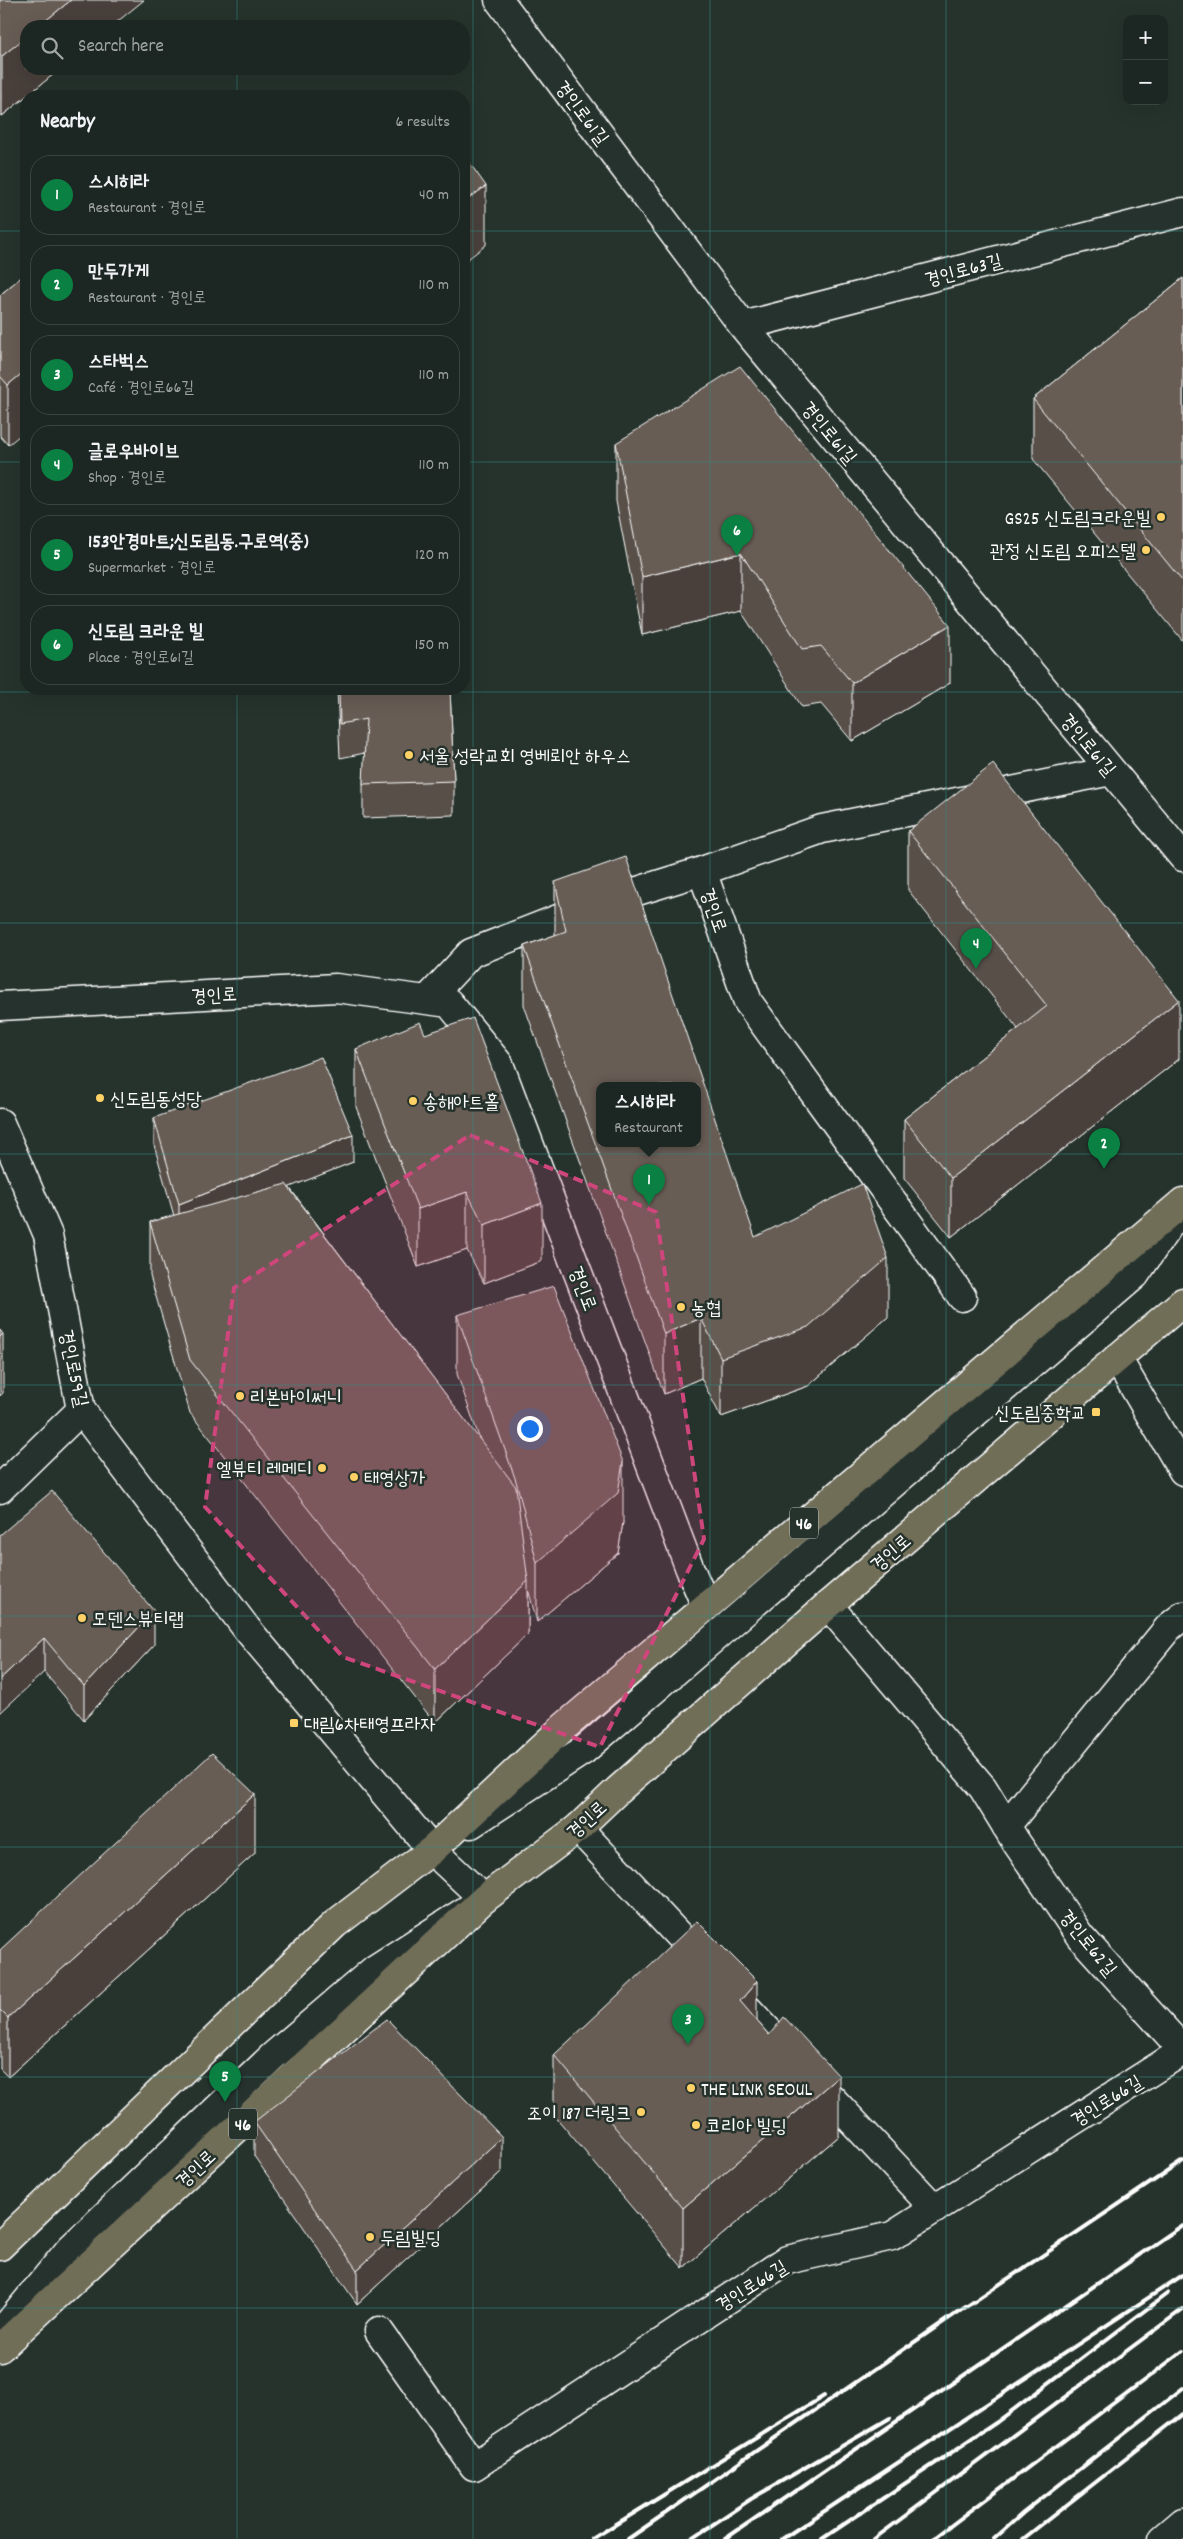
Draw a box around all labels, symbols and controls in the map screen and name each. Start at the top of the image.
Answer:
map controls [1123,15,1168,105]
button: + [1123,15,1168,60]
search box [20,20,470,75]
icon: search [38,34,66,62]
text: Search here [78,34,164,61]
button: − [1123,60,1168,105]
street label: 경인로61길 [547,76,613,152]
text: Nearby [40,108,95,138]
text: 6 results [395,111,450,134]
text: 스시히라 [88,170,149,197]
text: 1 [55,184,59,207]
text: 40 m [419,184,449,207]
text: Restaurant · 경인로 [88,197,206,220]
street label: 경인로63길 [922,249,1006,296]
text: 만두가게 [88,260,149,287]
text: 2 [54,274,61,297]
text: 110 m [419,274,449,297]
text: Restaurant · 경인로 [88,287,206,310]
text: 스타벅스 [88,350,149,377]
text: 3 [53,364,61,387]
text: 110 m [419,364,449,387]
text: Café · 경인로66길 [88,377,194,400]
street label: 경인로61길 [793,397,862,472]
text: 글로우바이브 [88,440,180,467]
text: 4 [54,454,60,477]
text: 110 m [419,454,449,477]
text: Shop · 경인로 [88,467,167,490]
place label: GS25 신도림크라운빌 [1005,507,1152,534]
marker: GS25 신도림크라운빌 [1155,511,1167,523]
pin: 6 [721,515,753,556]
text: 153안경마트;신도림동.구로역(중) [88,530,309,557]
place label: 관정 신도림 오피스텔 [990,540,1136,567]
text: 5 [53,544,61,567]
text: 120 m [415,544,449,567]
marker: 관정 신도림 오피스텔 [1140,544,1152,556]
text: Supermarket · 경인로 [88,557,216,580]
text: 신도림 크라운 빌 [88,620,204,647]
text: 6 [53,634,61,657]
text: 150 m [415,634,449,657]
text: Place · 경인로61길 [88,647,194,670]
street label: 경인로61길 [1052,709,1121,784]
place label: 서울 성락교회 영베뢰안 하우스 [419,745,631,772]
marker: 서울 성락교회 영베뢰안 하우스 [403,749,415,761]
street label: 경인로 [691,885,732,937]
pin: 4 [960,928,992,969]
street label: 경인로 [191,983,238,1012]
popup [596,1082,701,1147]
place label: 신도림동성당 [110,1088,202,1115]
text: 스시히라 [614,1090,675,1117]
place label: 송해아트홀 [423,1091,499,1118]
marker: 신도림동성당 [94,1092,106,1104]
marker: 송해아트홀 [407,1095,419,1107]
text: Restaurant [614,1117,683,1140]
pin: 2 [1088,1128,1120,1169]
pin: 1 [633,1164,665,1205]
street label: 경인로 [560,1263,602,1316]
place label: 농협 [691,1297,722,1324]
marker: 농협 [675,1301,687,1313]
street label: 경인로59길 [50,1327,93,1410]
place label: 리본바이써니 [250,1386,342,1413]
marker: 리본바이써니 [234,1390,246,1402]
place label: 신도림중학교 [994,1402,1086,1429]
marker: 신도림중학교 [1090,1406,1102,1418]
your location [517,1416,543,1442]
place label: 엘뷰티 레메디 [216,1458,312,1485]
marker: 엘뷰티 레메디 [316,1462,328,1474]
place label: 태영상가 [364,1467,426,1494]
marker: 태영상가 [348,1471,360,1483]
road number: 46 [790,1508,818,1539]
street label: 경인로 [866,1529,918,1580]
place label: 모덴스뷰티랩 [92,1608,184,1635]
marker: 모덴스뷰티랩 [76,1612,88,1624]
place label: 대림6차태영프라자 [304,1713,436,1740]
marker: 대림6차태영프라자 [288,1717,300,1729]
street label: 경인로 [562,1796,614,1847]
street label: 경인로62길 [1051,1905,1122,1983]
pin: 3 [672,2004,704,2045]
pin: 5 [209,2061,241,2102]
street label: 경인로66길 [1067,2070,1149,2136]
place label: THE LINK SEOUL [701,2078,813,2105]
marker: THE LINK SEOUL [685,2082,697,2094]
place label: 조이 187 더링크 [527,2102,631,2129]
marker: 조이 187 더링크 [635,2106,647,2118]
road number: 46 [229,2108,257,2140]
place label: 코리아 빌딩 [706,2115,787,2142]
marker: 코리아 빌딩 [690,2119,702,2131]
street label: 경인로 [171,2145,223,2196]
place label: 두림빌딩 [380,2227,441,2254]
marker: 두림빌딩 [364,2231,376,2243]
street label: 경인로66길 [712,2255,794,2321]

